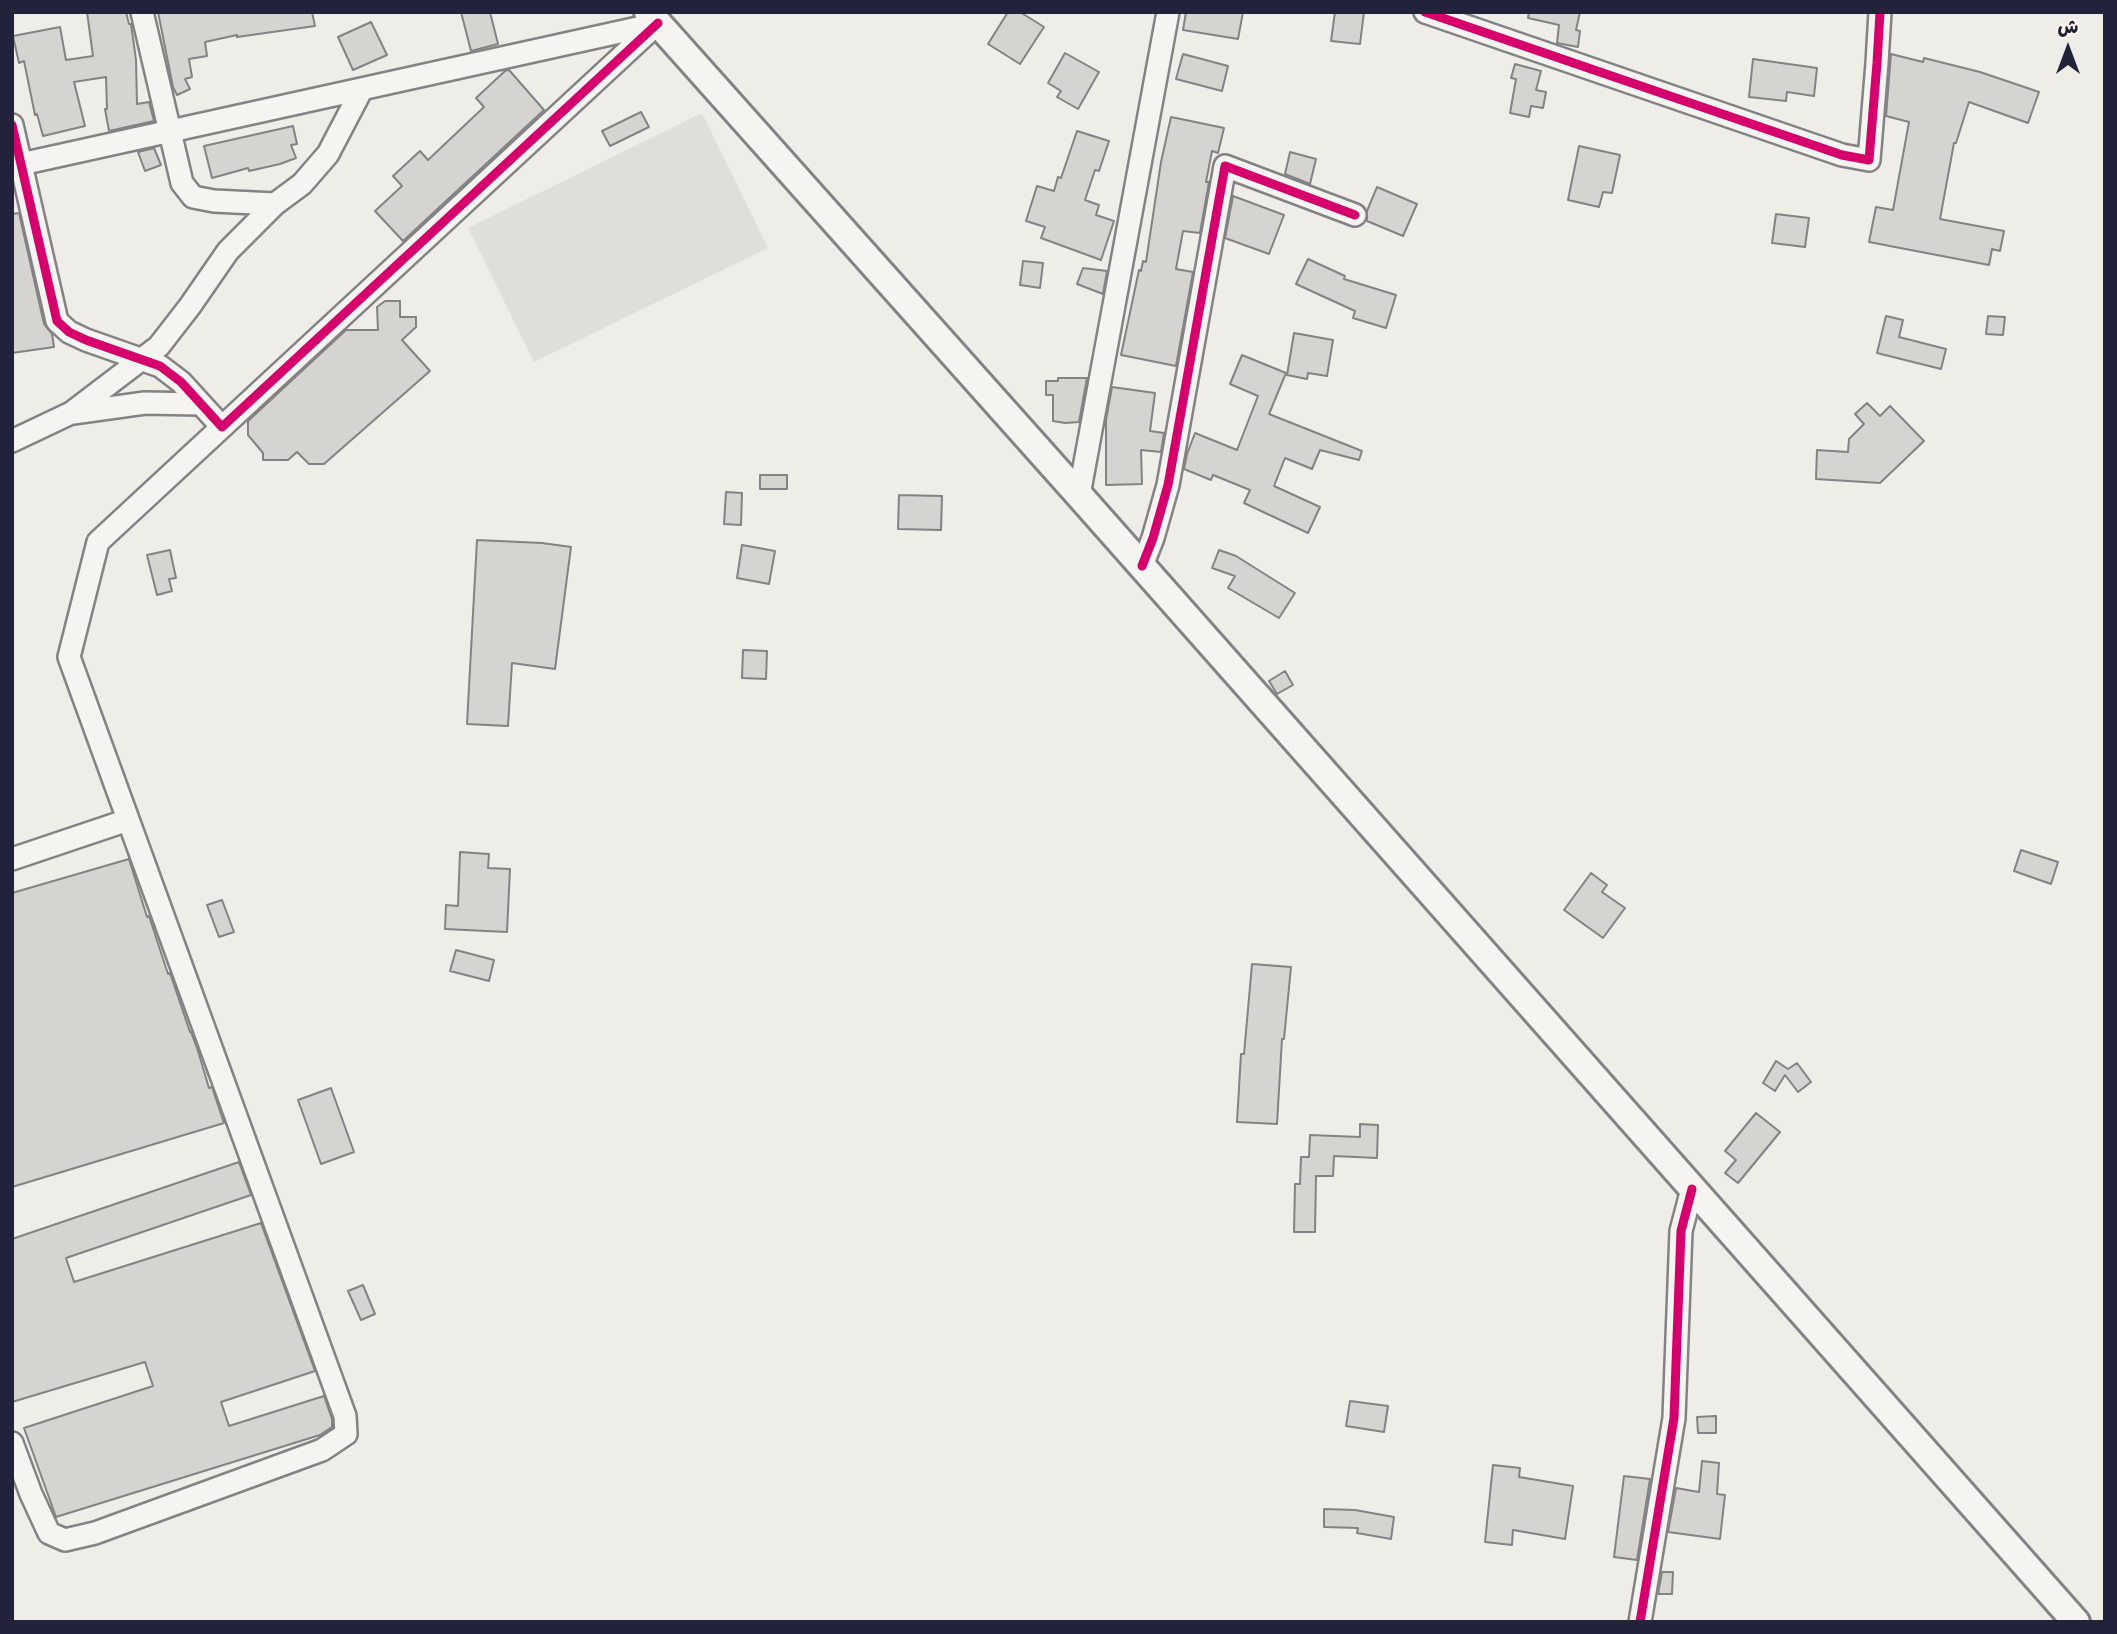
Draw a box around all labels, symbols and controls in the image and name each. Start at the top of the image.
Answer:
north arrow [2033,14,2103,84]
text: ش [2058,14,2078,41]

